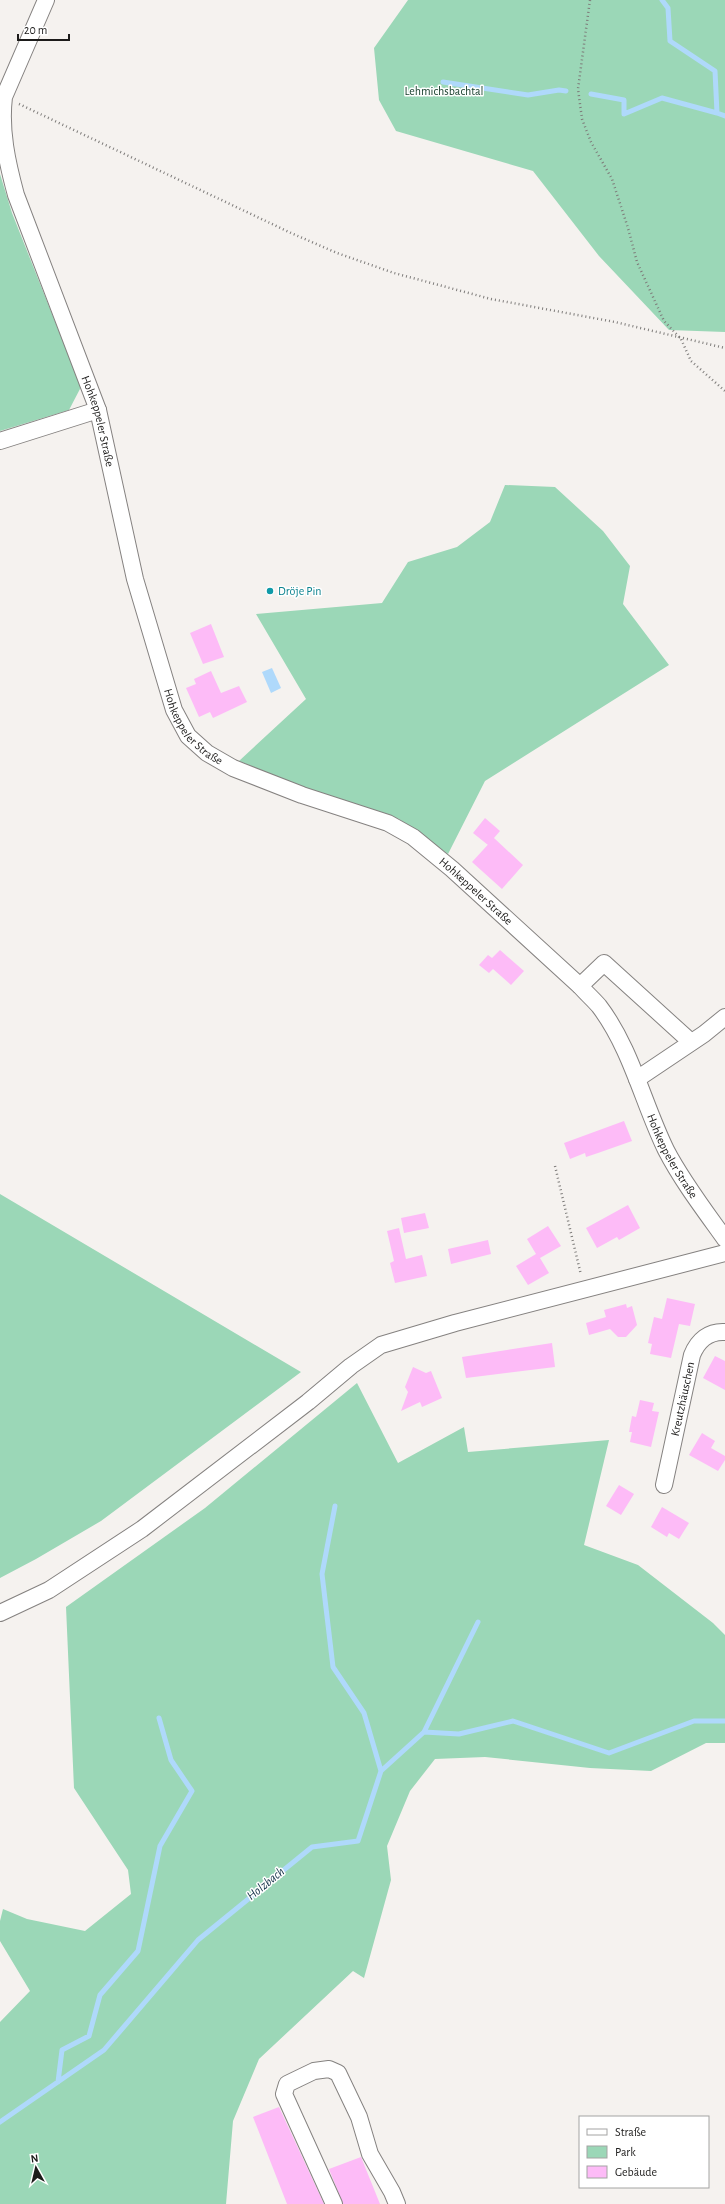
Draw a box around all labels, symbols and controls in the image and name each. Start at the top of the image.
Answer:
scale bar [18,16,69,42]
text: 20 m [24,24,47,36]
park label: Lehmichsbachtal [404,85,484,97]
street label: Hohkeppeler Straße [79,374,116,468]
place label: Dröje Pin [278,585,322,598]
marker: Dröje Pin [265,586,275,596]
street label: Hohkeppeler Straße [162,687,225,767]
street label: Hohkeppeler Straße [437,855,515,927]
street label: Hohkeppeler Straße [645,1112,700,1200]
street label: Kreutzhäuschen [669,1361,696,1437]
water label: Holzbach [245,1865,287,1903]
legend [579,2116,709,2188]
text: Straße [615,2126,646,2138]
text: Park [615,2146,636,2158]
north arrow [16,2148,56,2188]
text: N [30,2153,39,2165]
text: Gebäude [615,2166,657,2178]

